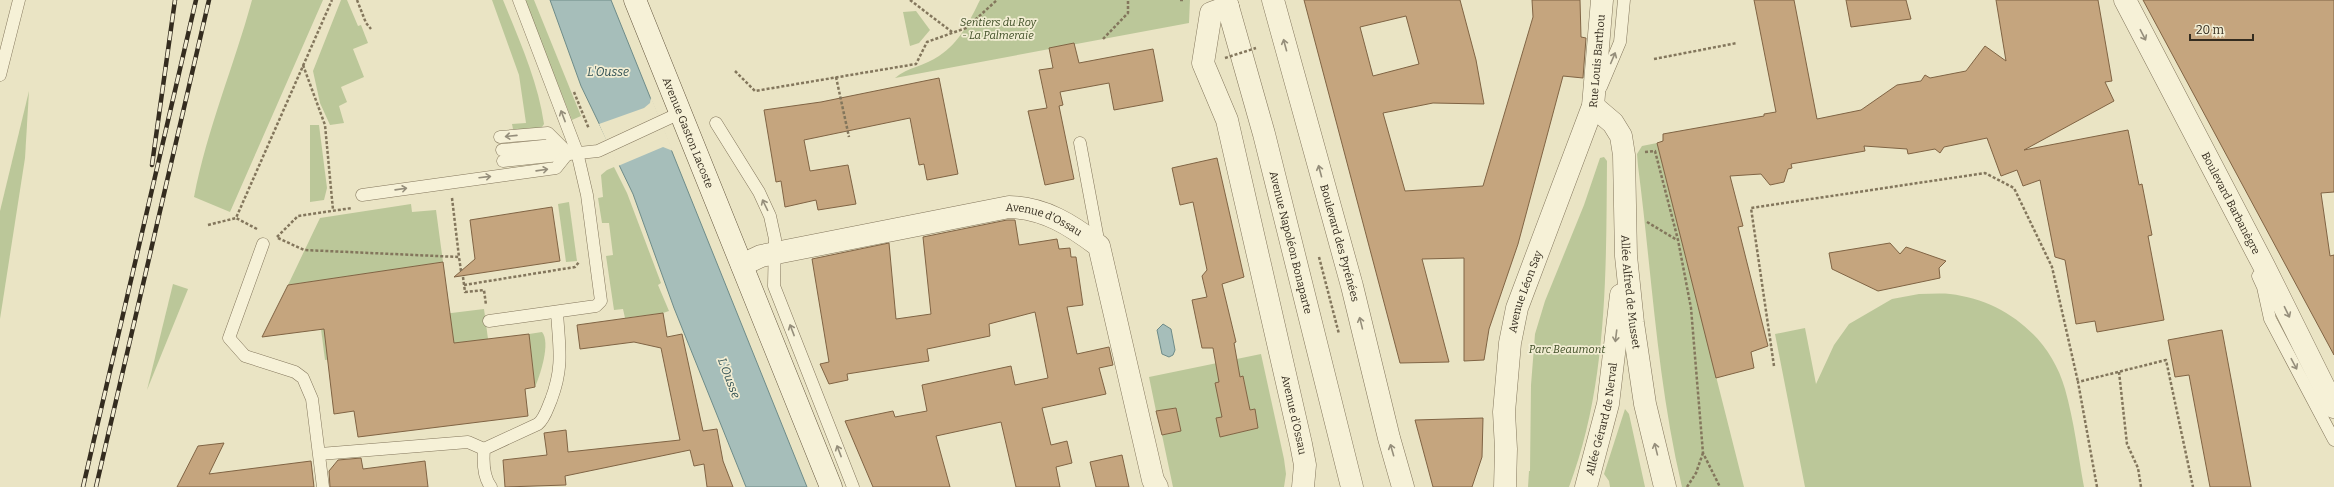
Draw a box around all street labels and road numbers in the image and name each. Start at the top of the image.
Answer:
street label: Rue Louis Barthou [1586,14,1607,108]
street label: Avenue Gaston Lacoste [660,75,717,190]
street label: Boulevard Barbanègre [2199,150,2263,256]
street label: Avenue Napoléon Bonaparte [1267,170,1315,315]
street label: Boulevard des Pyrénées [1318,183,1362,303]
street label: Avenue d'Ossau [1005,200,1085,239]
street label: Allée Alfred de Musset [1619,235,1643,350]
street label: Avenue Léon Say [1506,248,1545,334]
street label: Allée Gérard de Nerval [1583,362,1619,477]
street label: Avenue d'Ossau [1279,374,1309,456]

